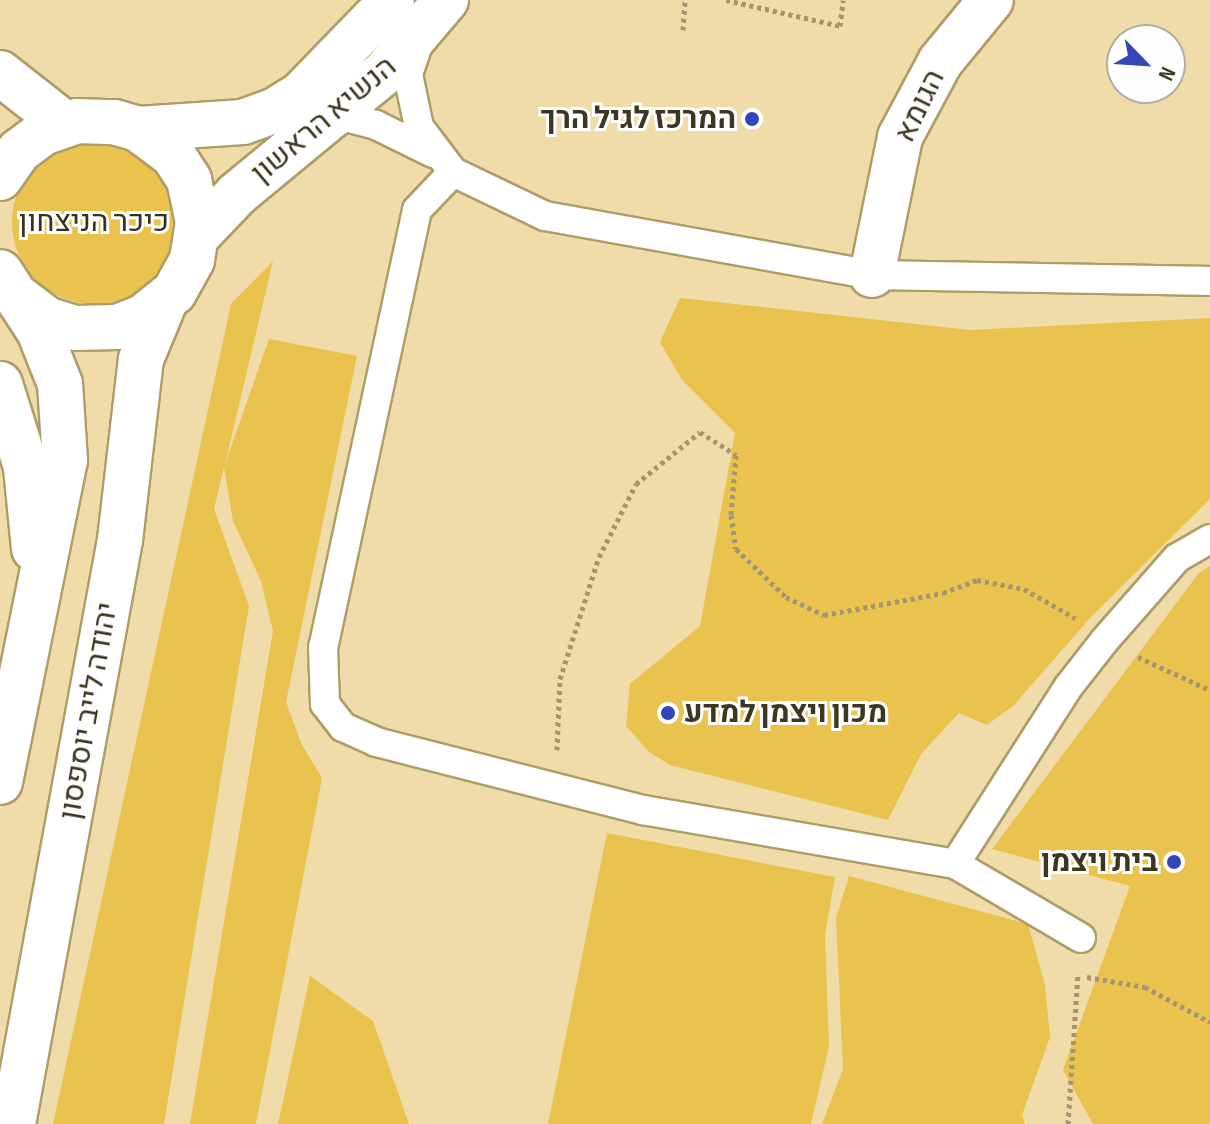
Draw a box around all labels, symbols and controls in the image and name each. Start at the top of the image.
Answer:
north arrow [1106,24,1186,104]
street label: הנשיא הראשון [244,49,404,191]
text: N [1152,62,1181,85]
street label: הגומא [887,64,953,148]
place label: המרכז לגיל הרך [540,101,736,137]
marker: המרכז לגיל הרך [743,110,761,128]
park label: כיכר הניצחון [19,204,169,240]
street label: יהודה לייב יוספסון [52,600,126,822]
place label: מכון ויצמן למדע [684,695,887,731]
marker: מכון ויצמן למדע [659,704,677,722]
place label: בית ויצמן [1041,844,1158,880]
marker: בית ויצמן [1165,853,1183,871]

